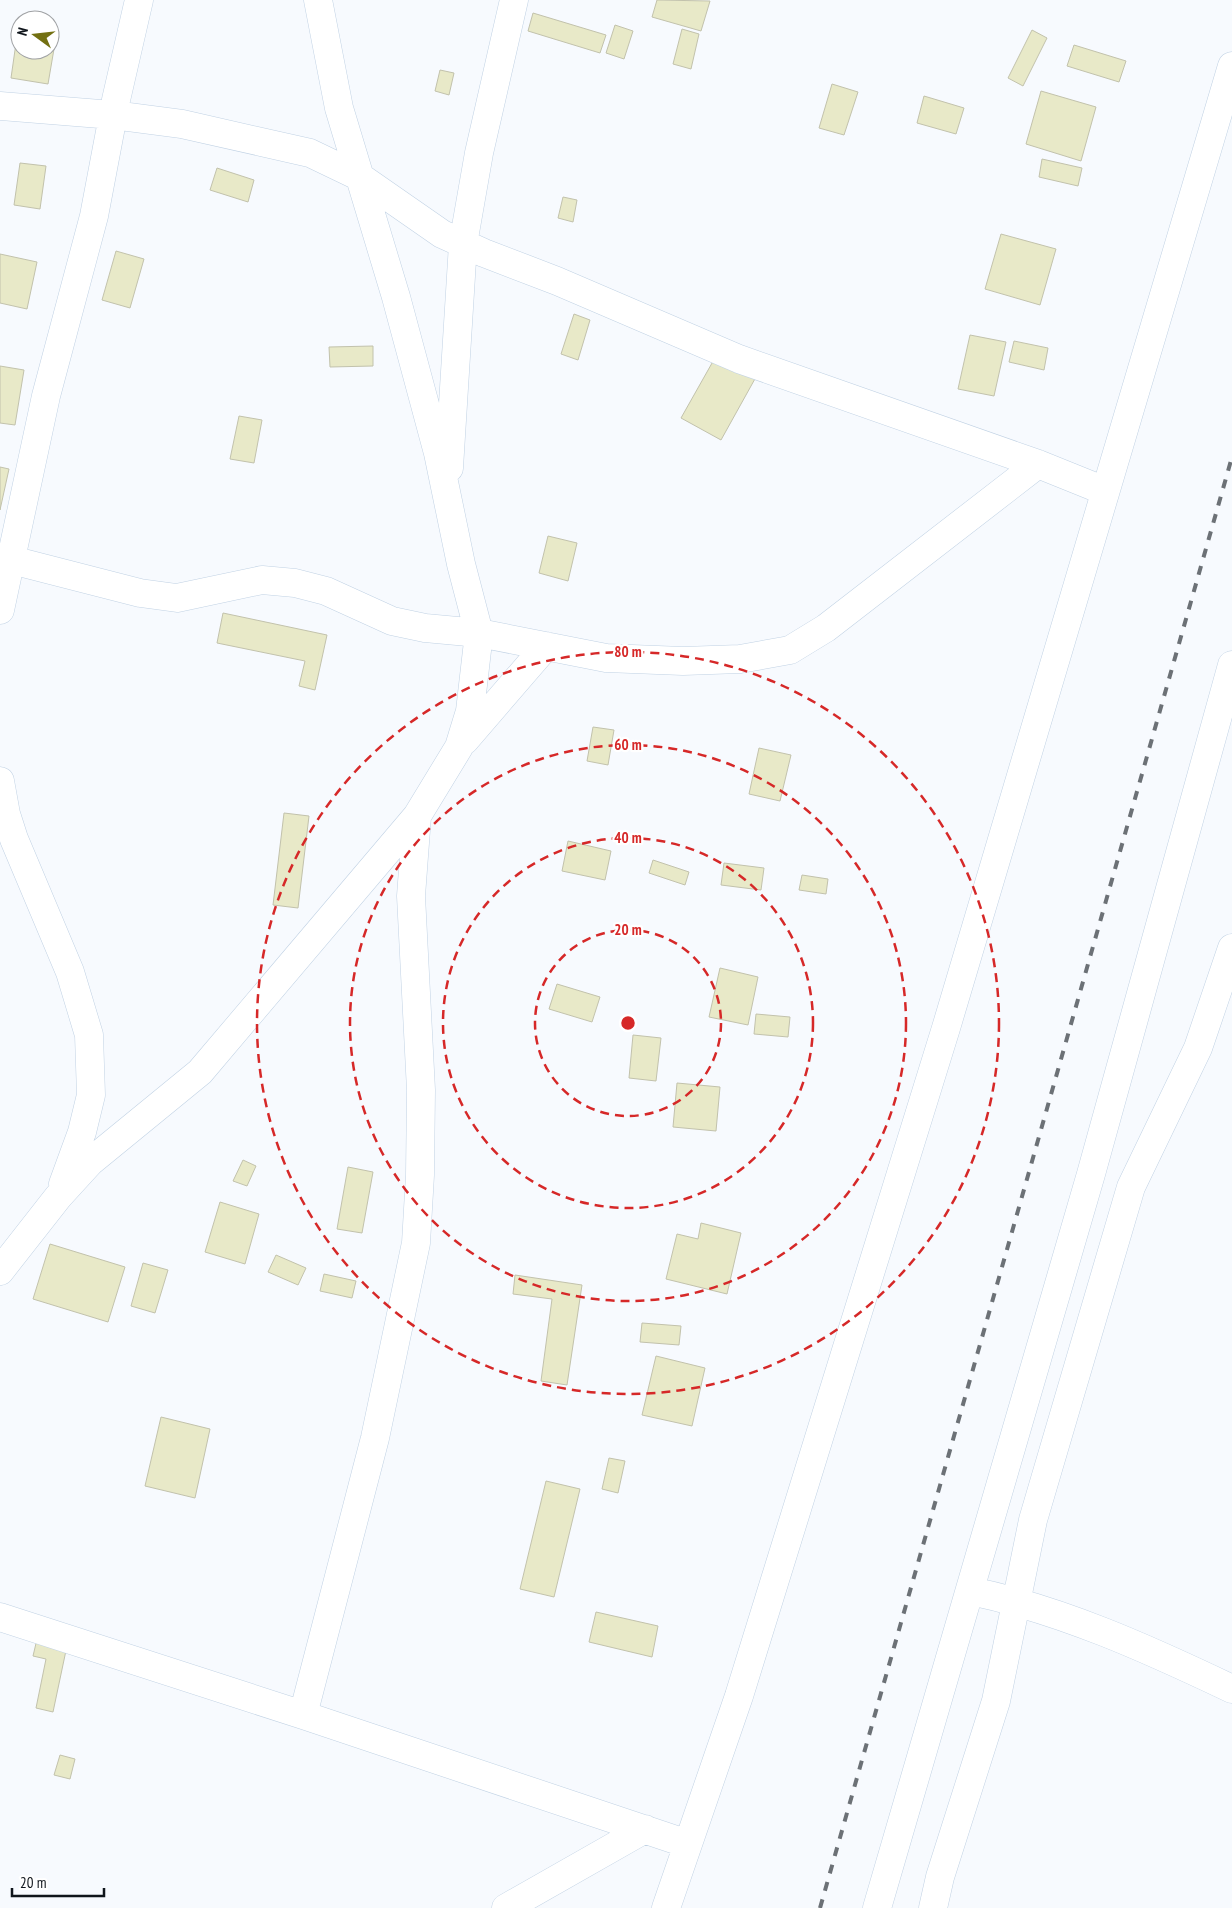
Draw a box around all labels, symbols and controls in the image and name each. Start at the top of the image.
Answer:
north arrow [10,10,60,60]
text: N [13,26,32,38]
text: 80 m [614,642,642,661]
text: 60 m [614,735,642,754]
text: 40 m [614,828,642,847]
text: 20 m [614,920,642,939]
centre of rings [619,1014,637,1032]
scale bar [12,1866,105,1898]
text: 20 m [20,1873,46,1892]

